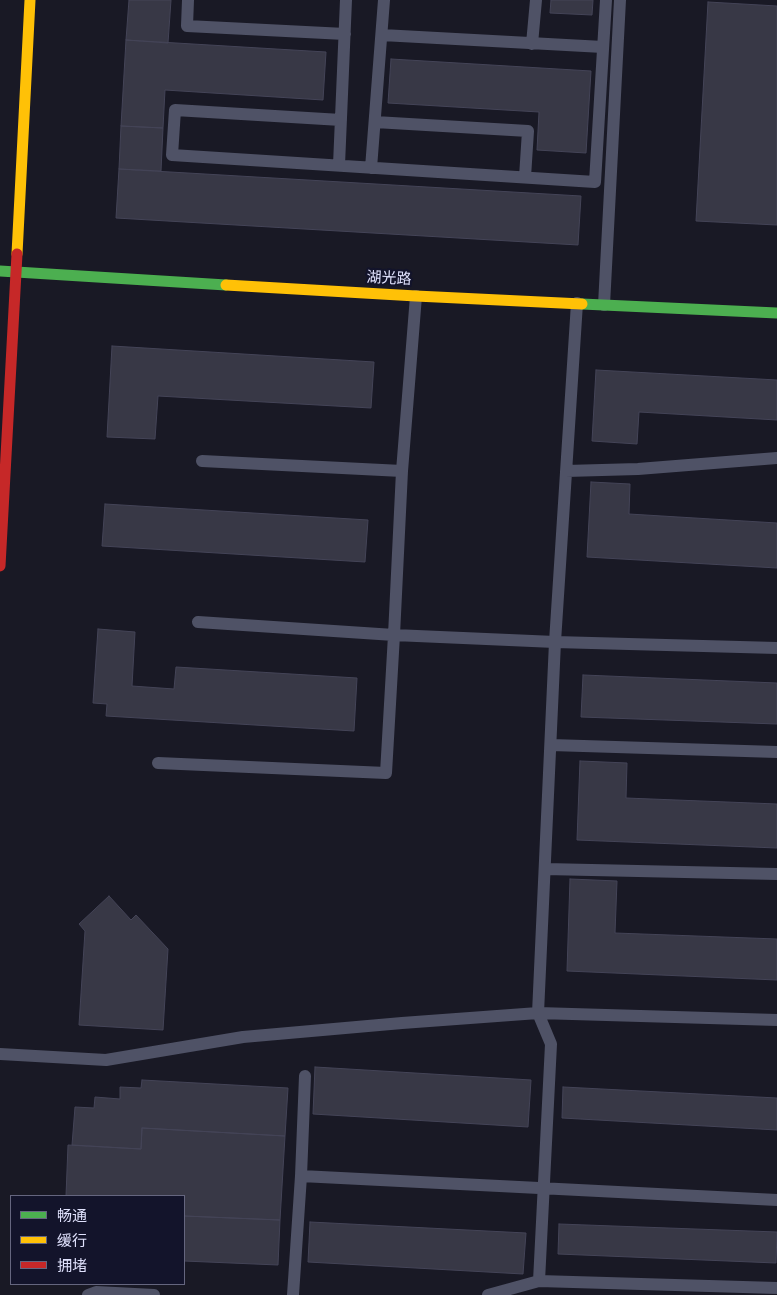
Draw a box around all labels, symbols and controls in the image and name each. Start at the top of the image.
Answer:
street label: 湖光路 [366,269,412,289]
legend [10,1195,185,1285]
text: 畅通 [57,1206,87,1226]
text: 缓行 [57,1231,87,1251]
text: 拥堵 [57,1256,87,1276]

